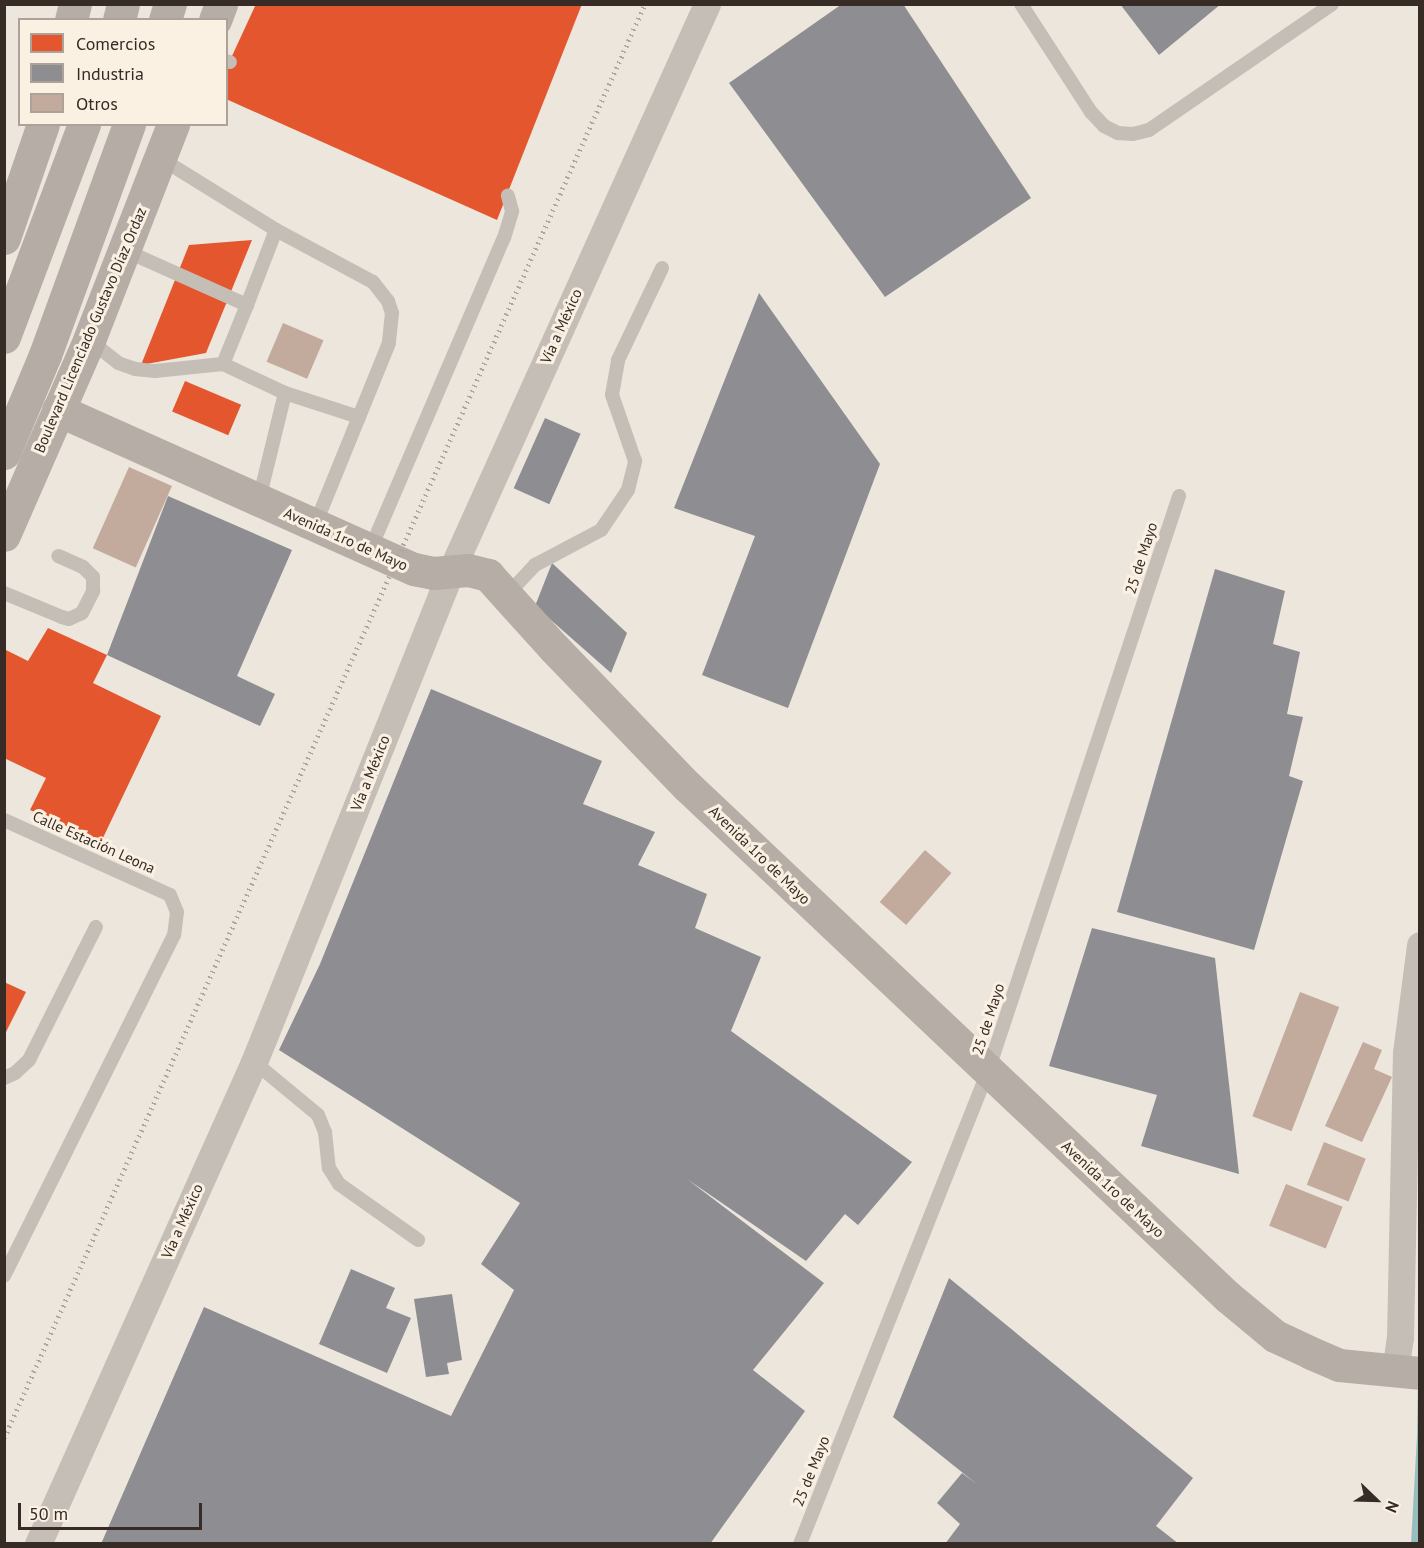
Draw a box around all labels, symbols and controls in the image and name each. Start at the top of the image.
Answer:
legend [18,18,228,126]
text: Comercios [76,32,155,55]
text: Industria [76,62,144,85]
text: Otros [76,92,118,115]
street label: Boulevard Licenciado Gustavo Díaz Ordaz [30,204,150,456]
street label: Vía a México [536,286,586,366]
street label: Avenida 1ro de Mayo [281,504,411,574]
street label: 25 de Mayo [1121,520,1161,596]
street label: Vía a México [347,733,393,813]
street label: Avenida 1ro de Mayo [706,802,814,908]
street label: Calle Estación Leona [30,807,158,877]
street label: 25 de Mayo [968,981,1008,1057]
street label: Avenida 1ro de Mayo [1058,1137,1168,1241]
street label: Vía a México [157,1181,207,1261]
street label: 25 de Mayo [789,1433,833,1509]
north arrow [1346,1470,1406,1530]
scale bar [21,1491,206,1529]
text: N [1381,1498,1404,1516]
text: 50 m [29,1502,68,1525]

